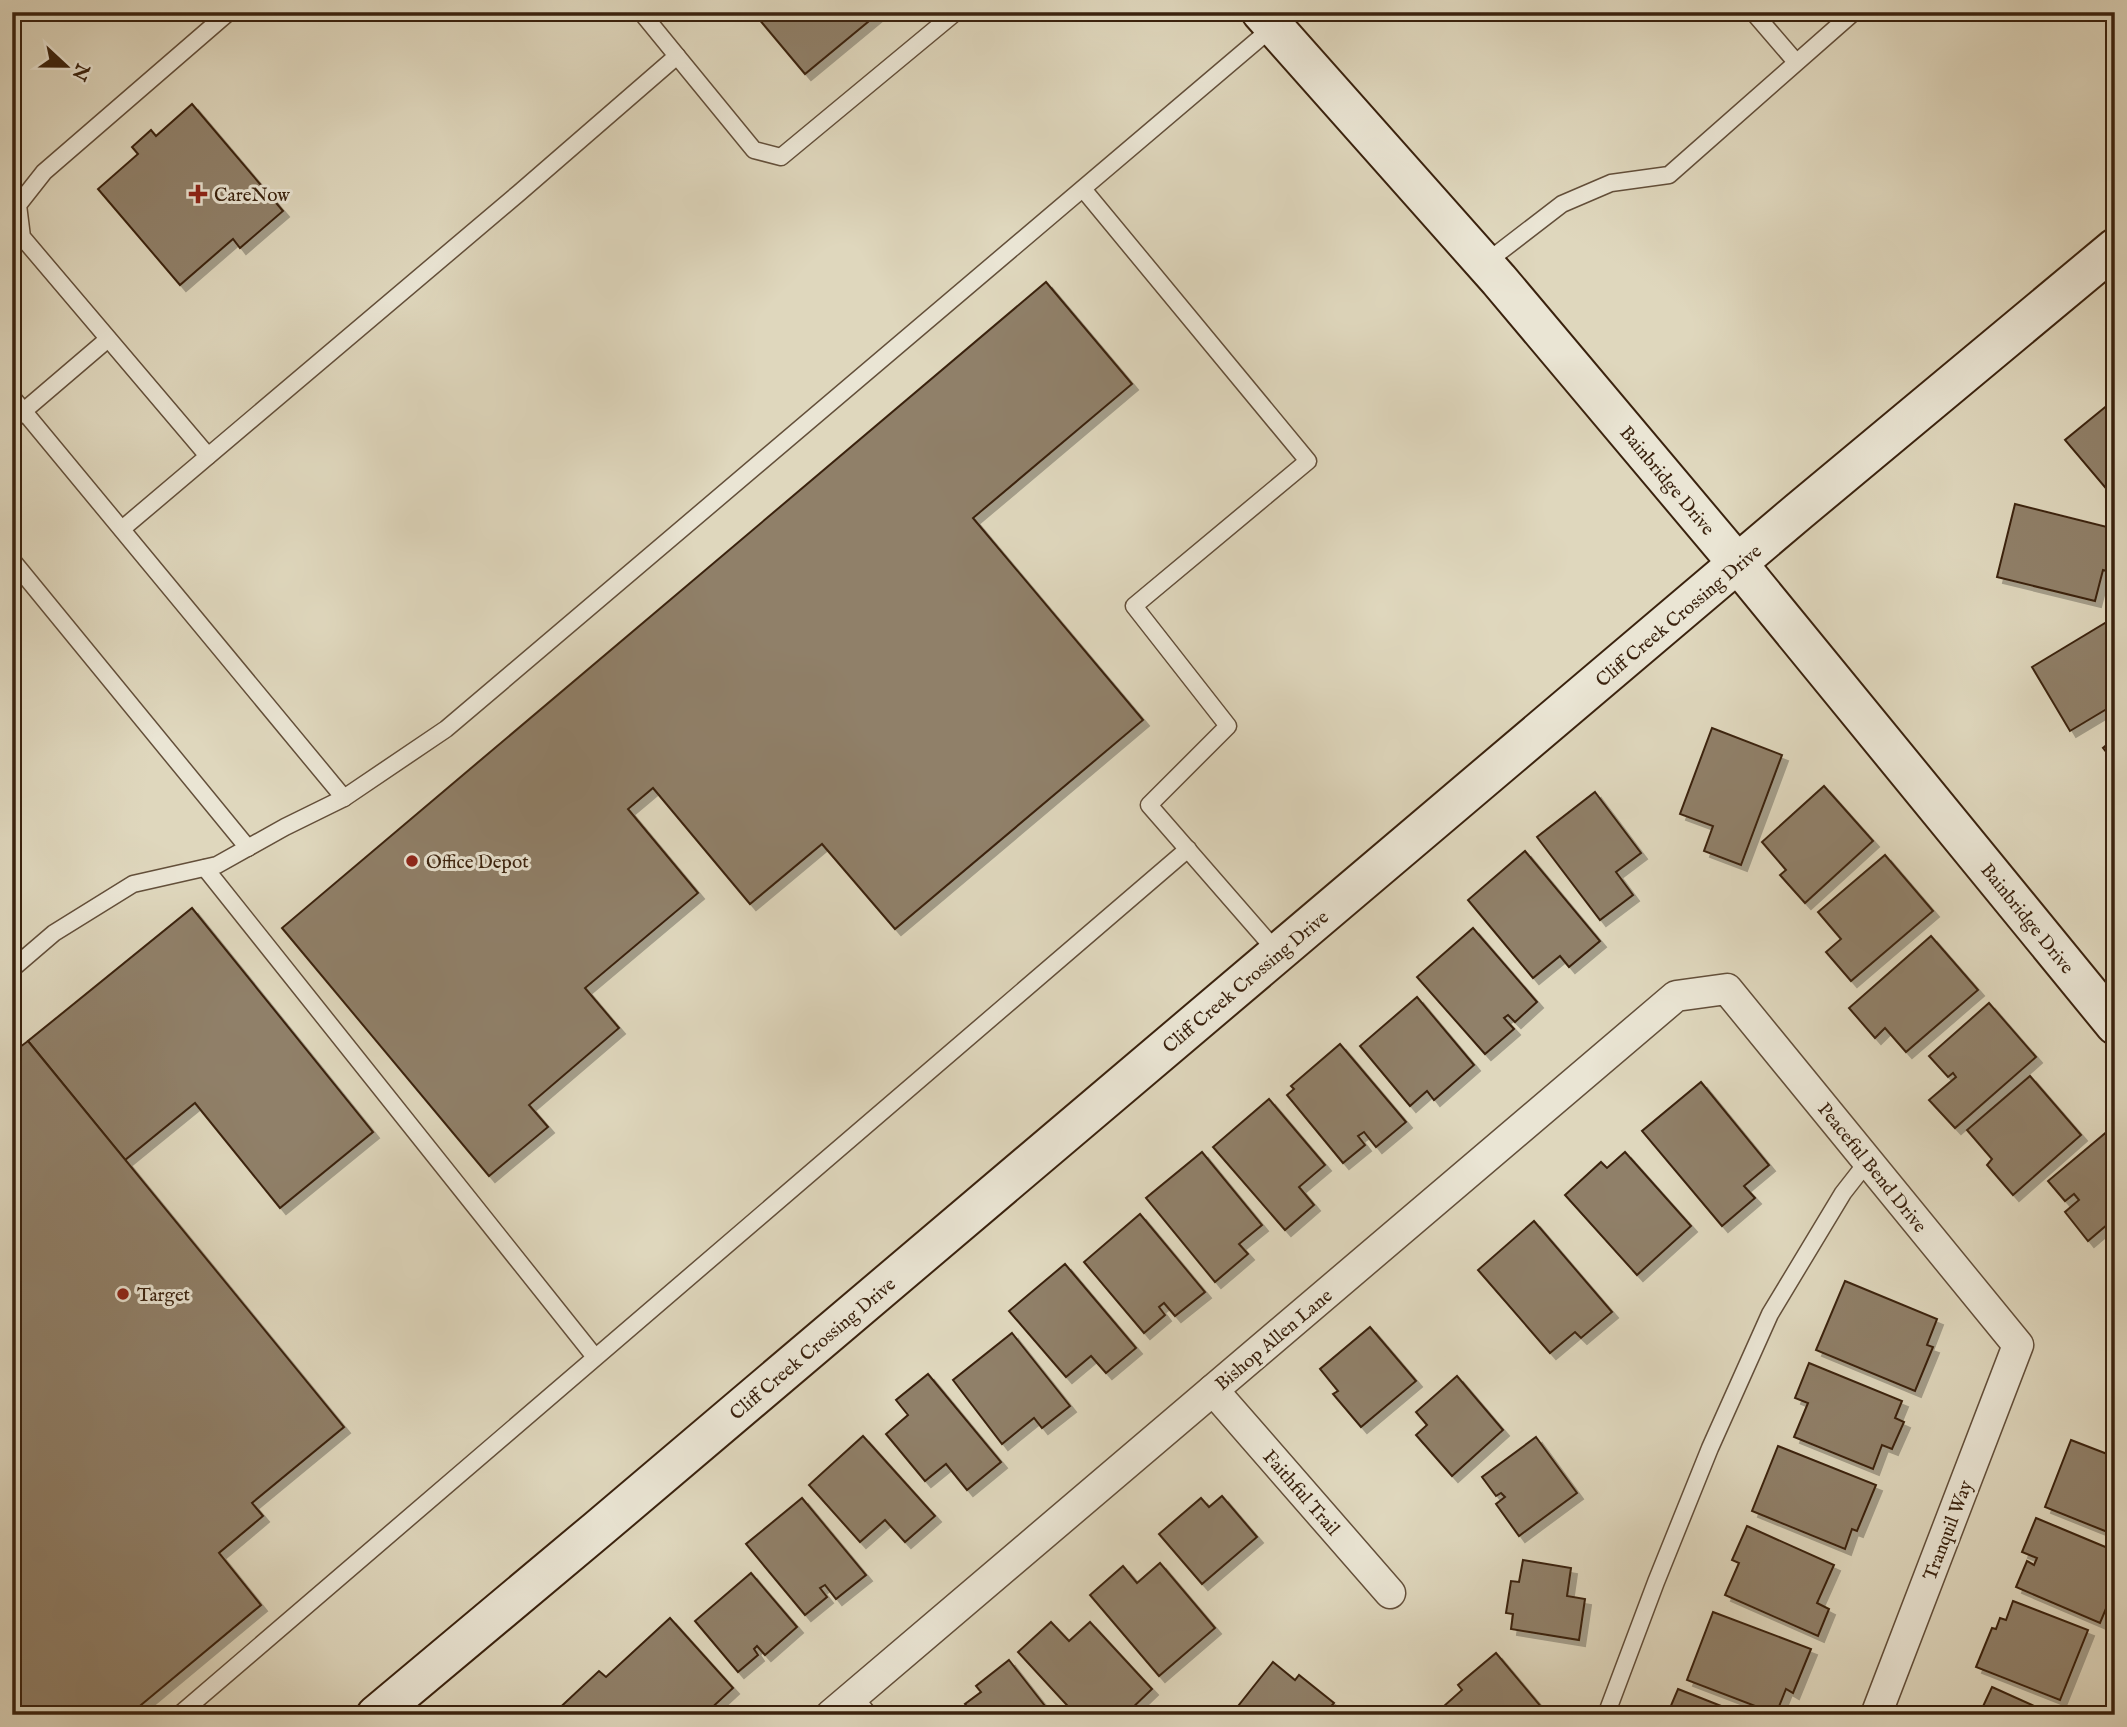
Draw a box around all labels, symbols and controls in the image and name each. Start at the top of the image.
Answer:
north arrow [32,32,102,102]
text: N [65,59,94,84]
marker: CareNow [188,184,208,204]
place label: CareNow [214,184,290,208]
street label: Bainbridge Drive [1614,422,1719,541]
street label: Cliff Creek Crossing Drive [1591,540,1767,693]
place label: Office Depot [426,851,529,875]
marker: Office Depot [404,853,420,869]
street label: Bainbridge Drive [1974,859,2079,980]
street label: Cliff Creek Crossing Drive [1158,906,1334,1059]
street label: Peaceful Bend Drive [1812,1098,1931,1238]
street label: Cliff Creek Crossing Drive [725,1273,901,1426]
place label: Target [137,1284,191,1308]
street label: Bishop Allen Lane [1211,1284,1338,1397]
marker: Target [115,1286,131,1302]
street label: Faithful Trail [1257,1446,1345,1542]
street label: Tranquil Way [1919,1476,1979,1584]

